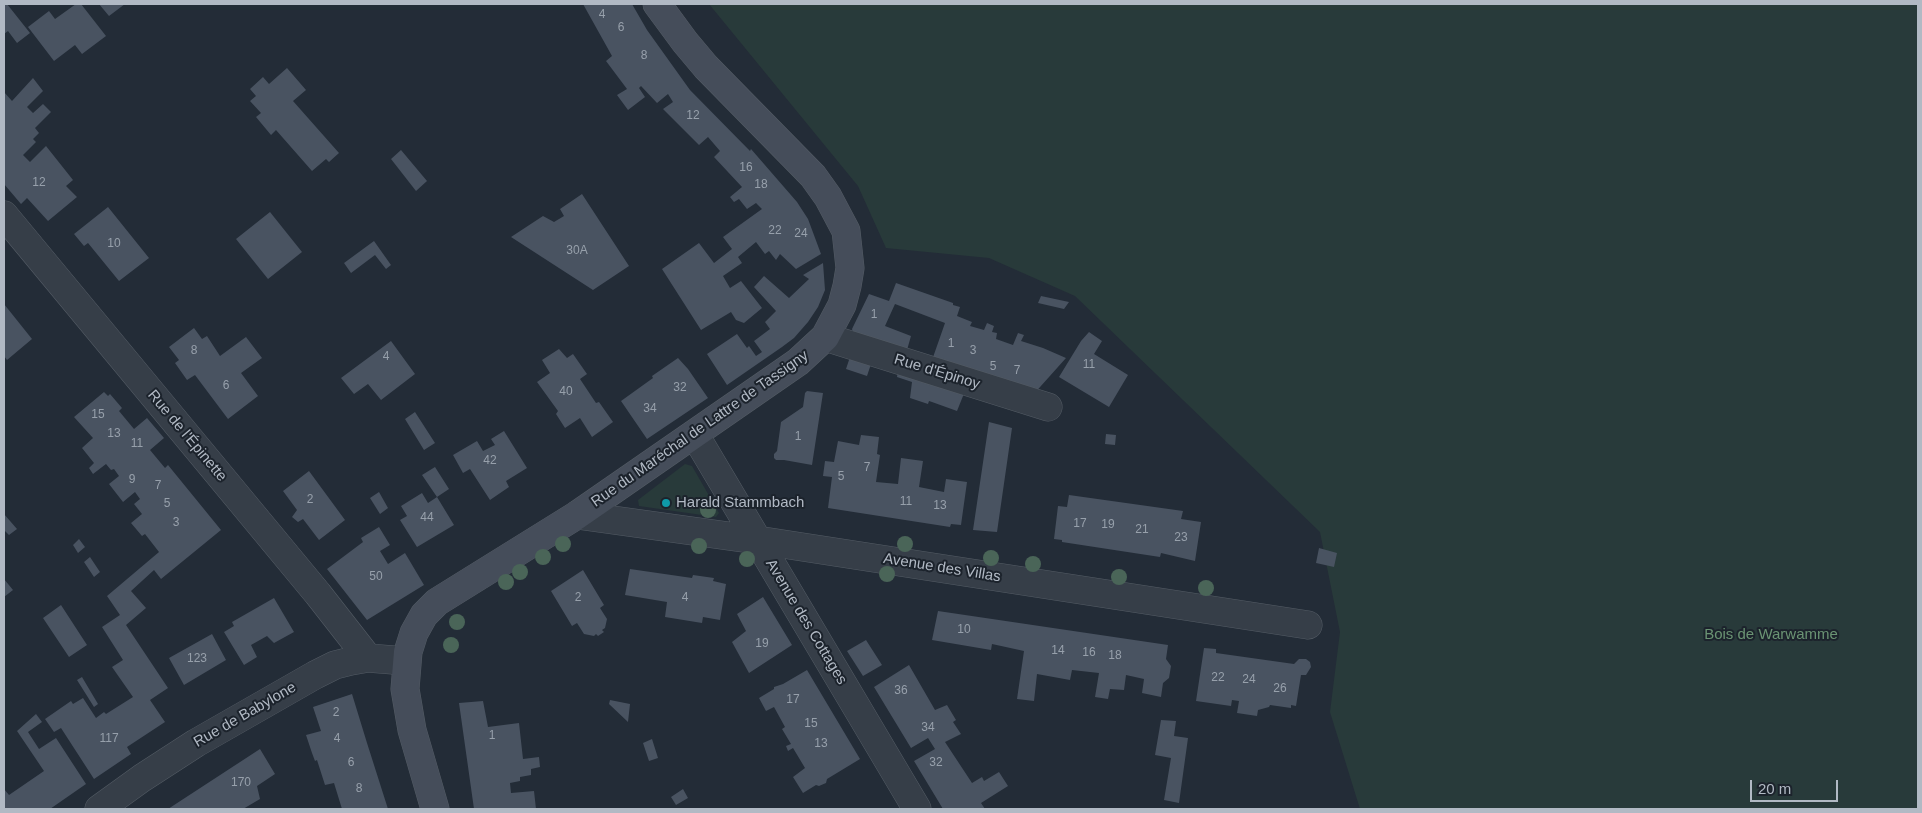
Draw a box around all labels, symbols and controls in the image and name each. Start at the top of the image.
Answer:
house number: 4 [599,8,605,22]
house number: 6 [618,21,624,35]
house number: 8 [641,49,647,63]
house number: 12 [686,109,700,123]
house number: 16 [739,161,753,175]
house number: 12 [32,176,46,190]
house number: 18 [754,178,768,192]
house number: 22 [768,224,782,238]
house number: 24 [794,227,808,241]
house number: 10 [107,237,121,251]
house number: 30A [566,244,588,258]
house number: 1 [871,308,877,322]
house number: 1 [948,337,954,351]
house number: 8 [191,344,197,358]
house number: 3 [970,344,976,358]
street label: Rue du Maréchal de Lattre de Tassigny [588,347,812,511]
house number: 4 [383,350,389,364]
street label: Rue d'Épinoy [892,350,982,394]
house number: 11 [1083,358,1095,372]
house number: 5 [990,360,996,374]
house number: 7 [1014,364,1020,378]
house number: 6 [223,379,229,393]
house number: 32 [673,381,687,395]
house number: 40 [559,385,573,399]
street label: Rue de l'Épinette [144,387,230,485]
house number: 34 [643,402,657,416]
house number: 15 [91,408,105,422]
house number: 13 [107,427,121,441]
house number: 1 [795,430,801,444]
house number: 11 [131,437,143,451]
house number: 42 [483,454,497,468]
house number: 7 [864,461,870,475]
house number: 5 [838,470,844,484]
house number: 9 [129,473,135,487]
house number: 7 [155,479,161,493]
house number: 2 [307,493,313,507]
place label: Harald Stammbach [676,494,804,512]
house number: 11 [900,495,912,509]
house number: 5 [164,497,170,511]
marker: Harald Stammbach [660,497,672,509]
house number: 13 [933,499,947,513]
house number: 44 [420,511,434,525]
house number: 3 [173,516,179,530]
house number: 17 [1073,517,1087,531]
house number: 19 [1101,518,1115,532]
house number: 21 [1135,523,1149,537]
house number: 23 [1174,531,1188,545]
street label: Avenue des Villas [882,550,1002,586]
street label: Avenue des Cottages [761,556,851,688]
house number: 50 [369,570,383,584]
house number: 2 [575,591,581,605]
house number: 4 [682,591,688,605]
house number: 10 [957,623,971,637]
park label: Bois de Warwamme [1704,626,1838,644]
house number: 19 [755,637,769,651]
house number: 14 [1051,644,1065,658]
house number: 16 [1082,646,1096,660]
house number: 18 [1108,649,1122,663]
house number: 123 [187,652,207,666]
house number: 22 [1211,671,1225,685]
house number: 24 [1242,673,1256,687]
street label: Rue de Babylone [191,678,299,752]
house number: 26 [1273,682,1287,696]
house number: 36 [894,684,908,698]
house number: 17 [786,693,800,707]
house number: 2 [333,706,339,720]
house number: 15 [804,717,818,731]
house number: 34 [921,721,935,735]
house number: 1 [489,729,495,743]
house number: 117 [99,732,119,746]
house number: 4 [334,732,340,746]
house number: 13 [814,737,828,751]
house number: 6 [348,756,354,770]
house number: 32 [929,756,943,770]
scale bar [1752,770,1840,802]
house number: 170 [231,776,251,790]
text: 20 m [1758,780,1791,797]
house number: 8 [356,782,362,796]

